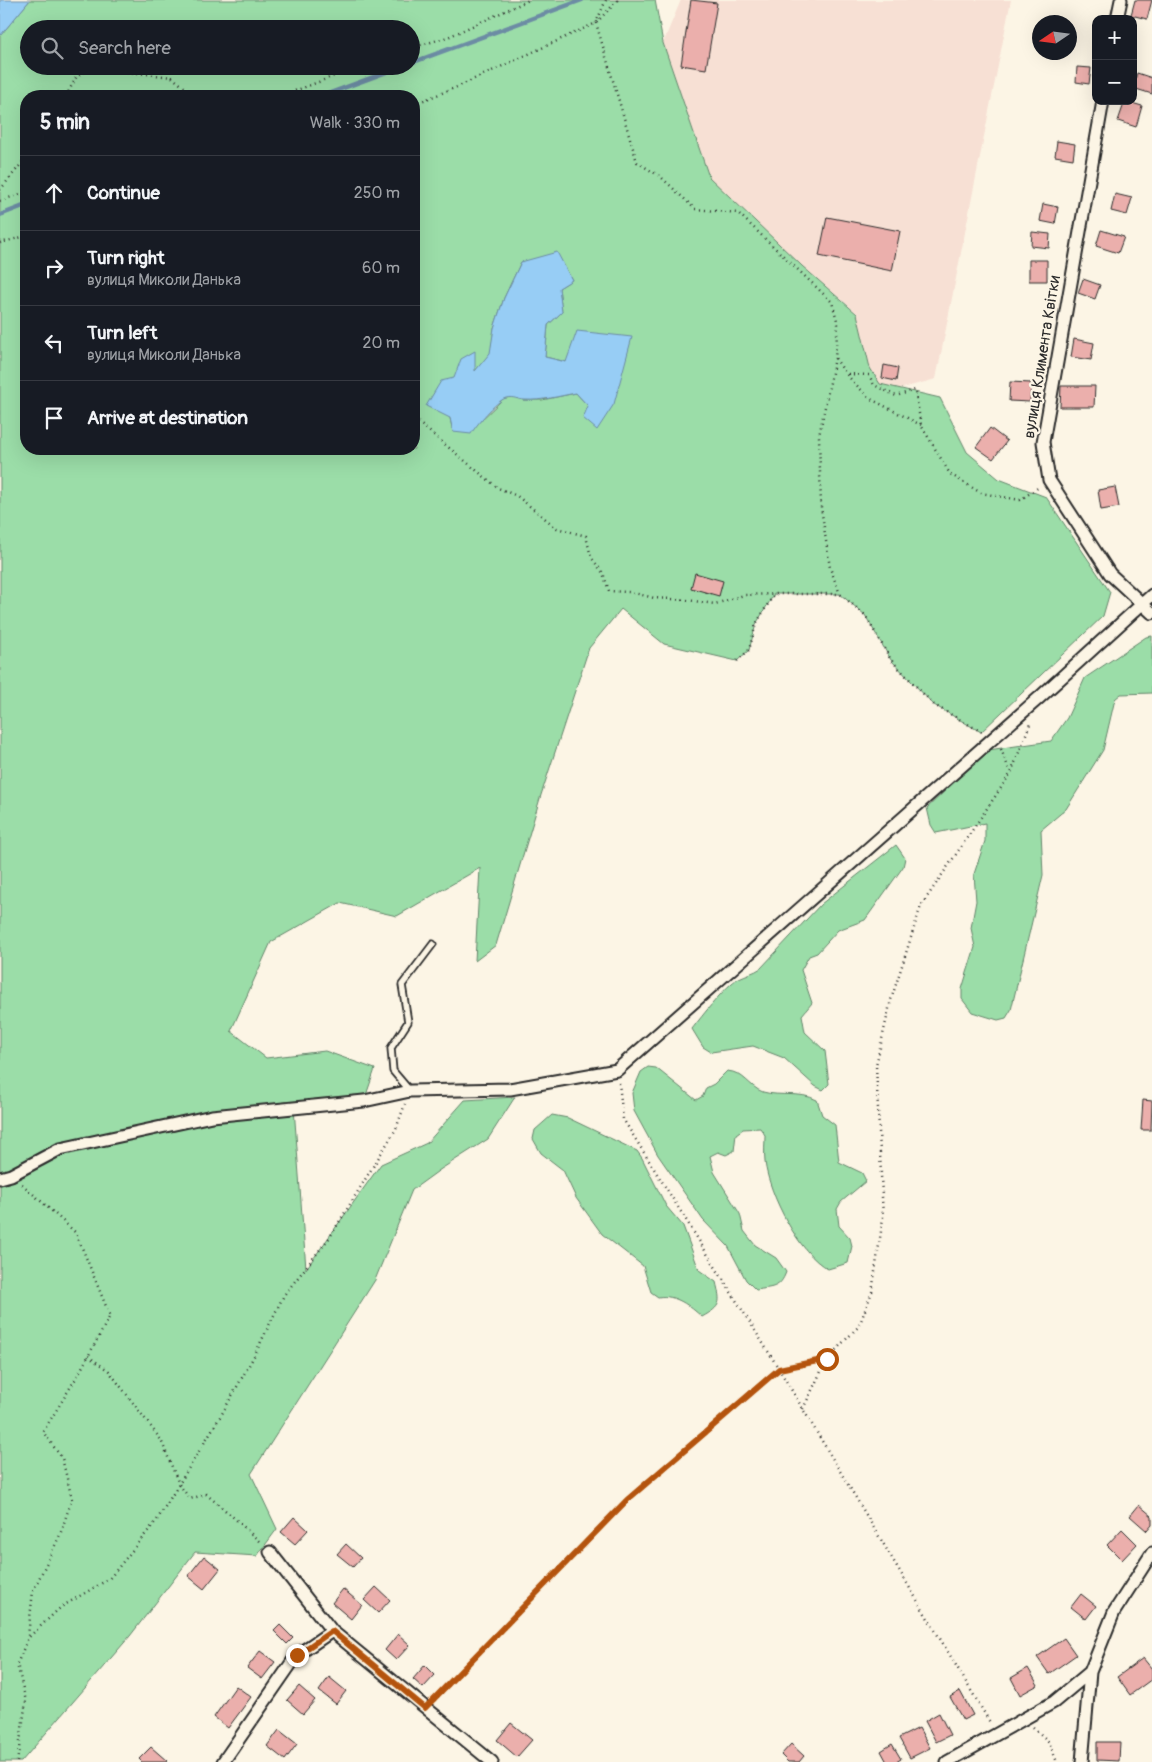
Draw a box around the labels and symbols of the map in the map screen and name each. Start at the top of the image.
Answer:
north arrow [1032,15,1077,60]
street label: вулиця Климента Квітки [1019,274,1065,440]
route start [816,1348,839,1371]
route end [286,1644,309,1667]

